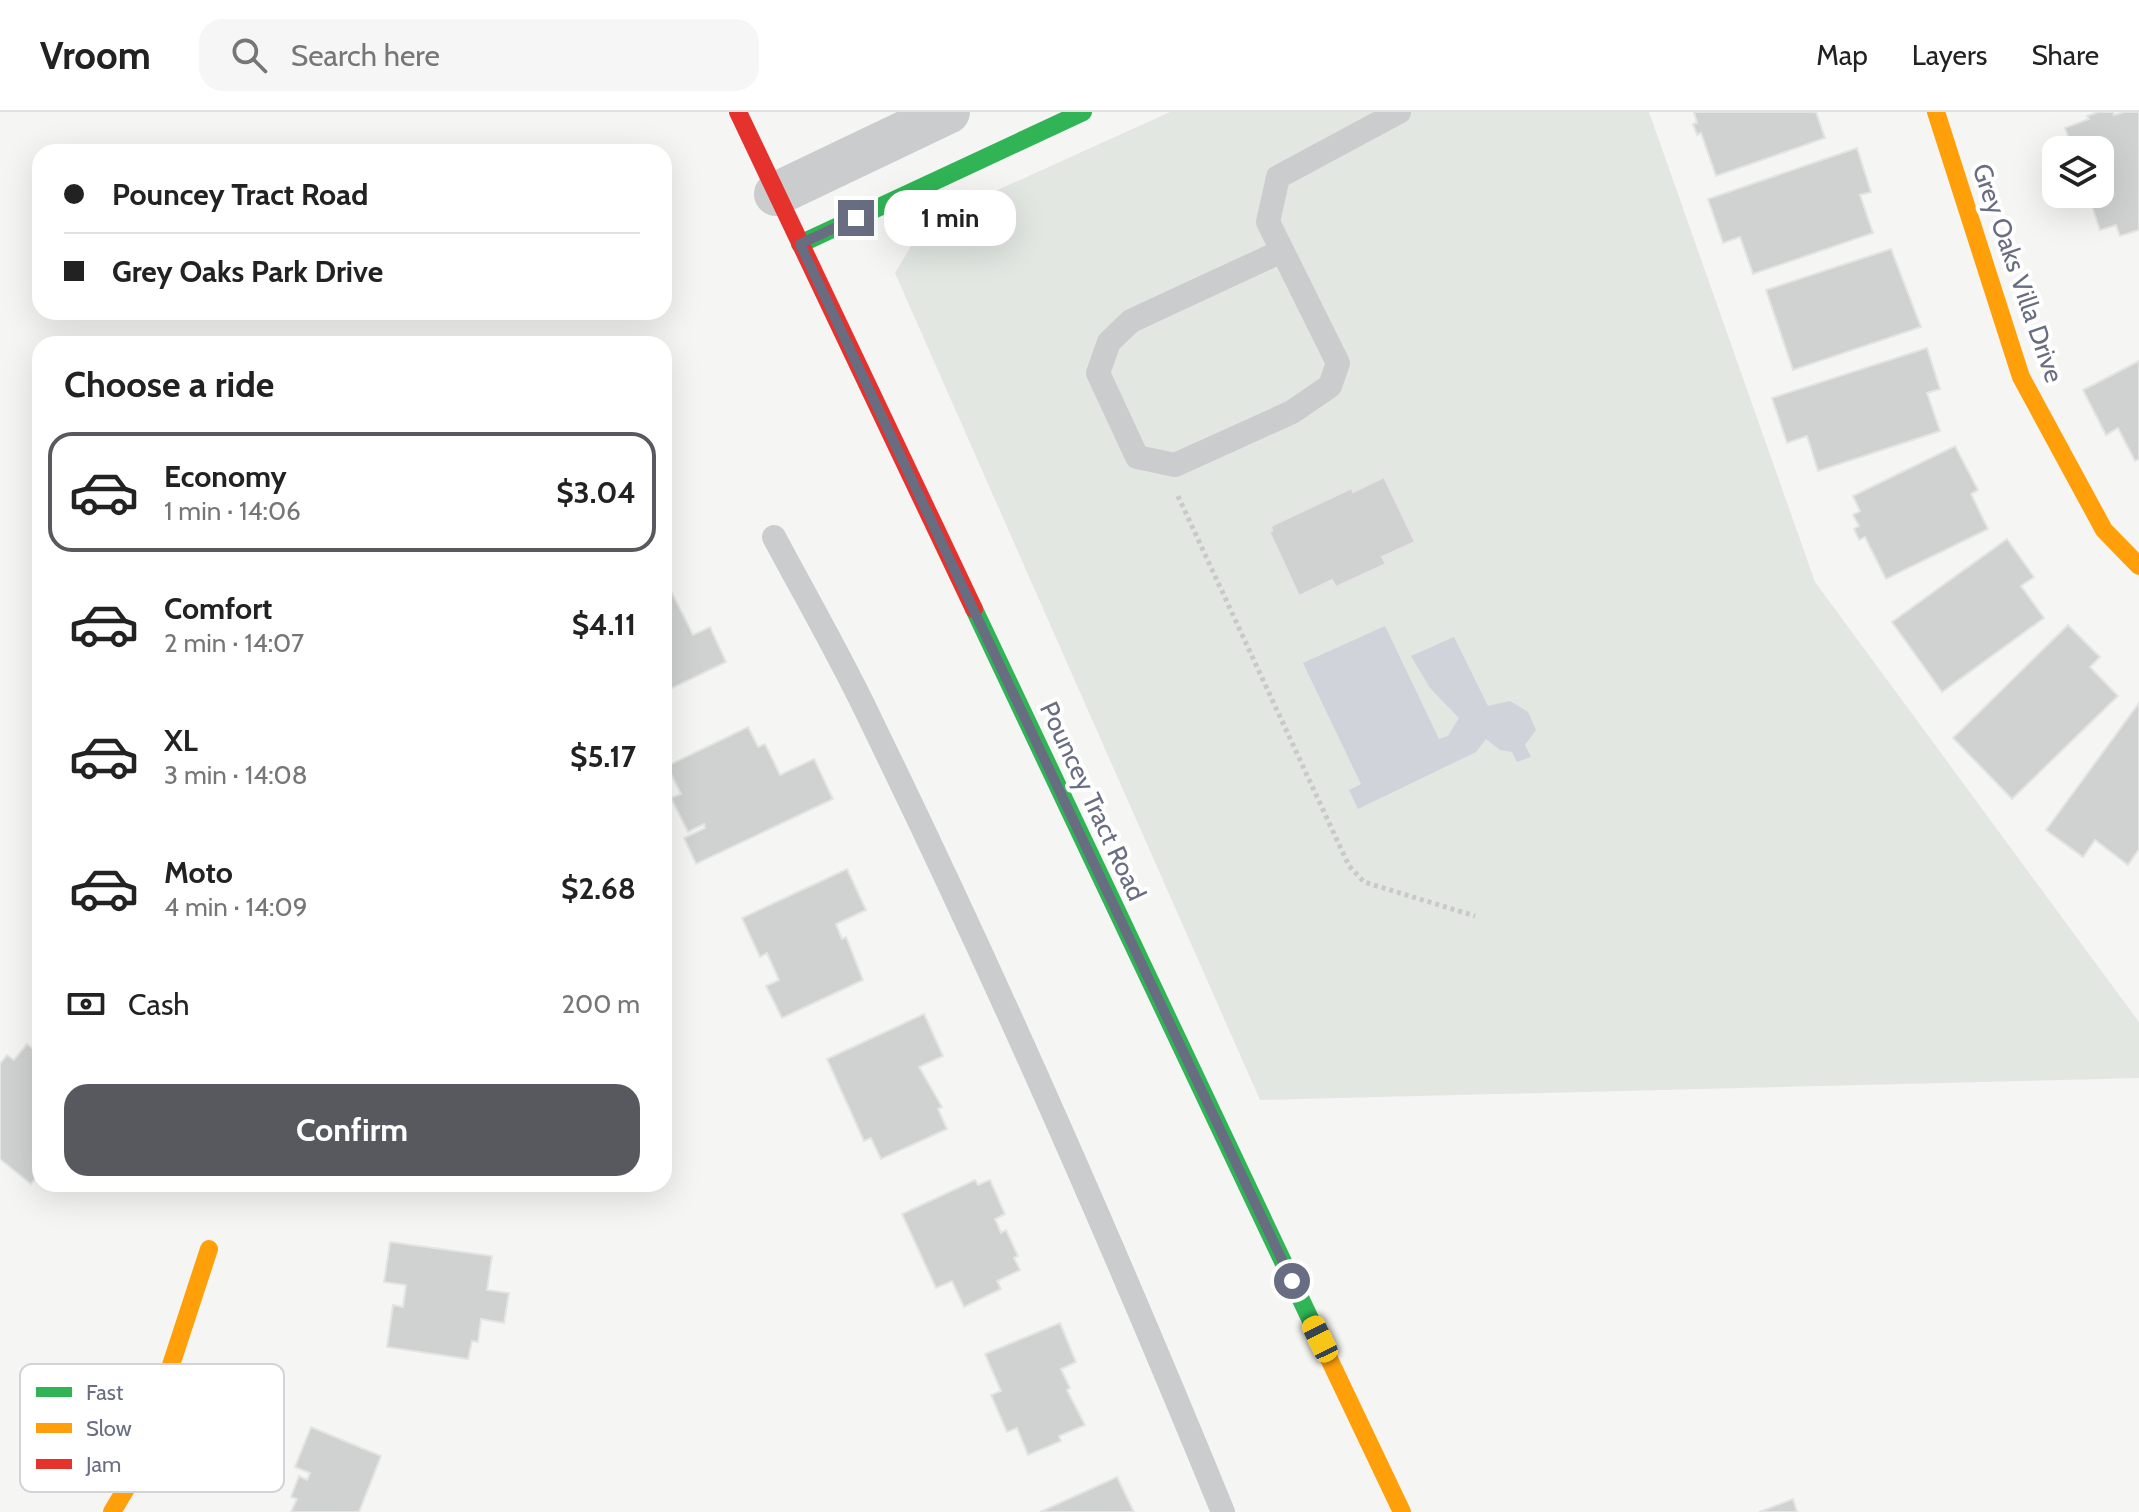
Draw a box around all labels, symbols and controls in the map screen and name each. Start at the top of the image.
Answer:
search box [199,19,759,91]
text: Vroom [40,32,151,79]
icon: search [227,33,271,77]
text: Search here [291,37,440,74]
text: Map [1816,38,1868,72]
text: Layers [1912,38,1987,72]
text: Share [2031,38,2099,72]
map controls [2042,136,2114,208]
button: layers [2042,136,2114,208]
street label: Grey Oaks Villa Drive [1966,159,2070,387]
text: Pouncey Tract Road [112,176,368,213]
callout: 1 min [884,190,1016,246]
route end [838,200,874,236]
text: 1 min [921,202,979,234]
text: Grey Oaks Park Drive [112,253,383,290]
text: Choose a ride [64,362,274,406]
icon: car [68,456,140,528]
text: Economy [164,458,287,495]
text: $3.04 [556,474,636,511]
text: 1 min · 14:06 [164,495,301,527]
icon: car [68,588,140,660]
text: Comfort [164,590,272,627]
text: $4.11 [572,606,636,643]
text: 2 min · 14:07 [164,627,304,659]
street label: Pouncey Tract Road [1033,697,1153,905]
icon: car [68,720,140,792]
text: XL [164,722,198,759]
text: $5.17 [570,738,636,775]
text: 3 min · 14:08 [164,759,307,791]
icon: car [68,852,140,924]
text: Moto [164,854,233,891]
text: $2.68 [561,870,636,907]
text: 4 min · 14:09 [164,891,307,923]
icon: cash [64,982,108,1026]
text: Cash [128,986,190,1023]
text: 200 m [561,988,640,1020]
button: Confirm [64,1084,640,1176]
route start [1274,1263,1310,1299]
car [1299,1312,1341,1366]
legend [20,1364,284,1492]
text: Fast [86,1379,124,1406]
text: Slow [86,1415,132,1442]
text: Jam [85,1451,121,1478]

